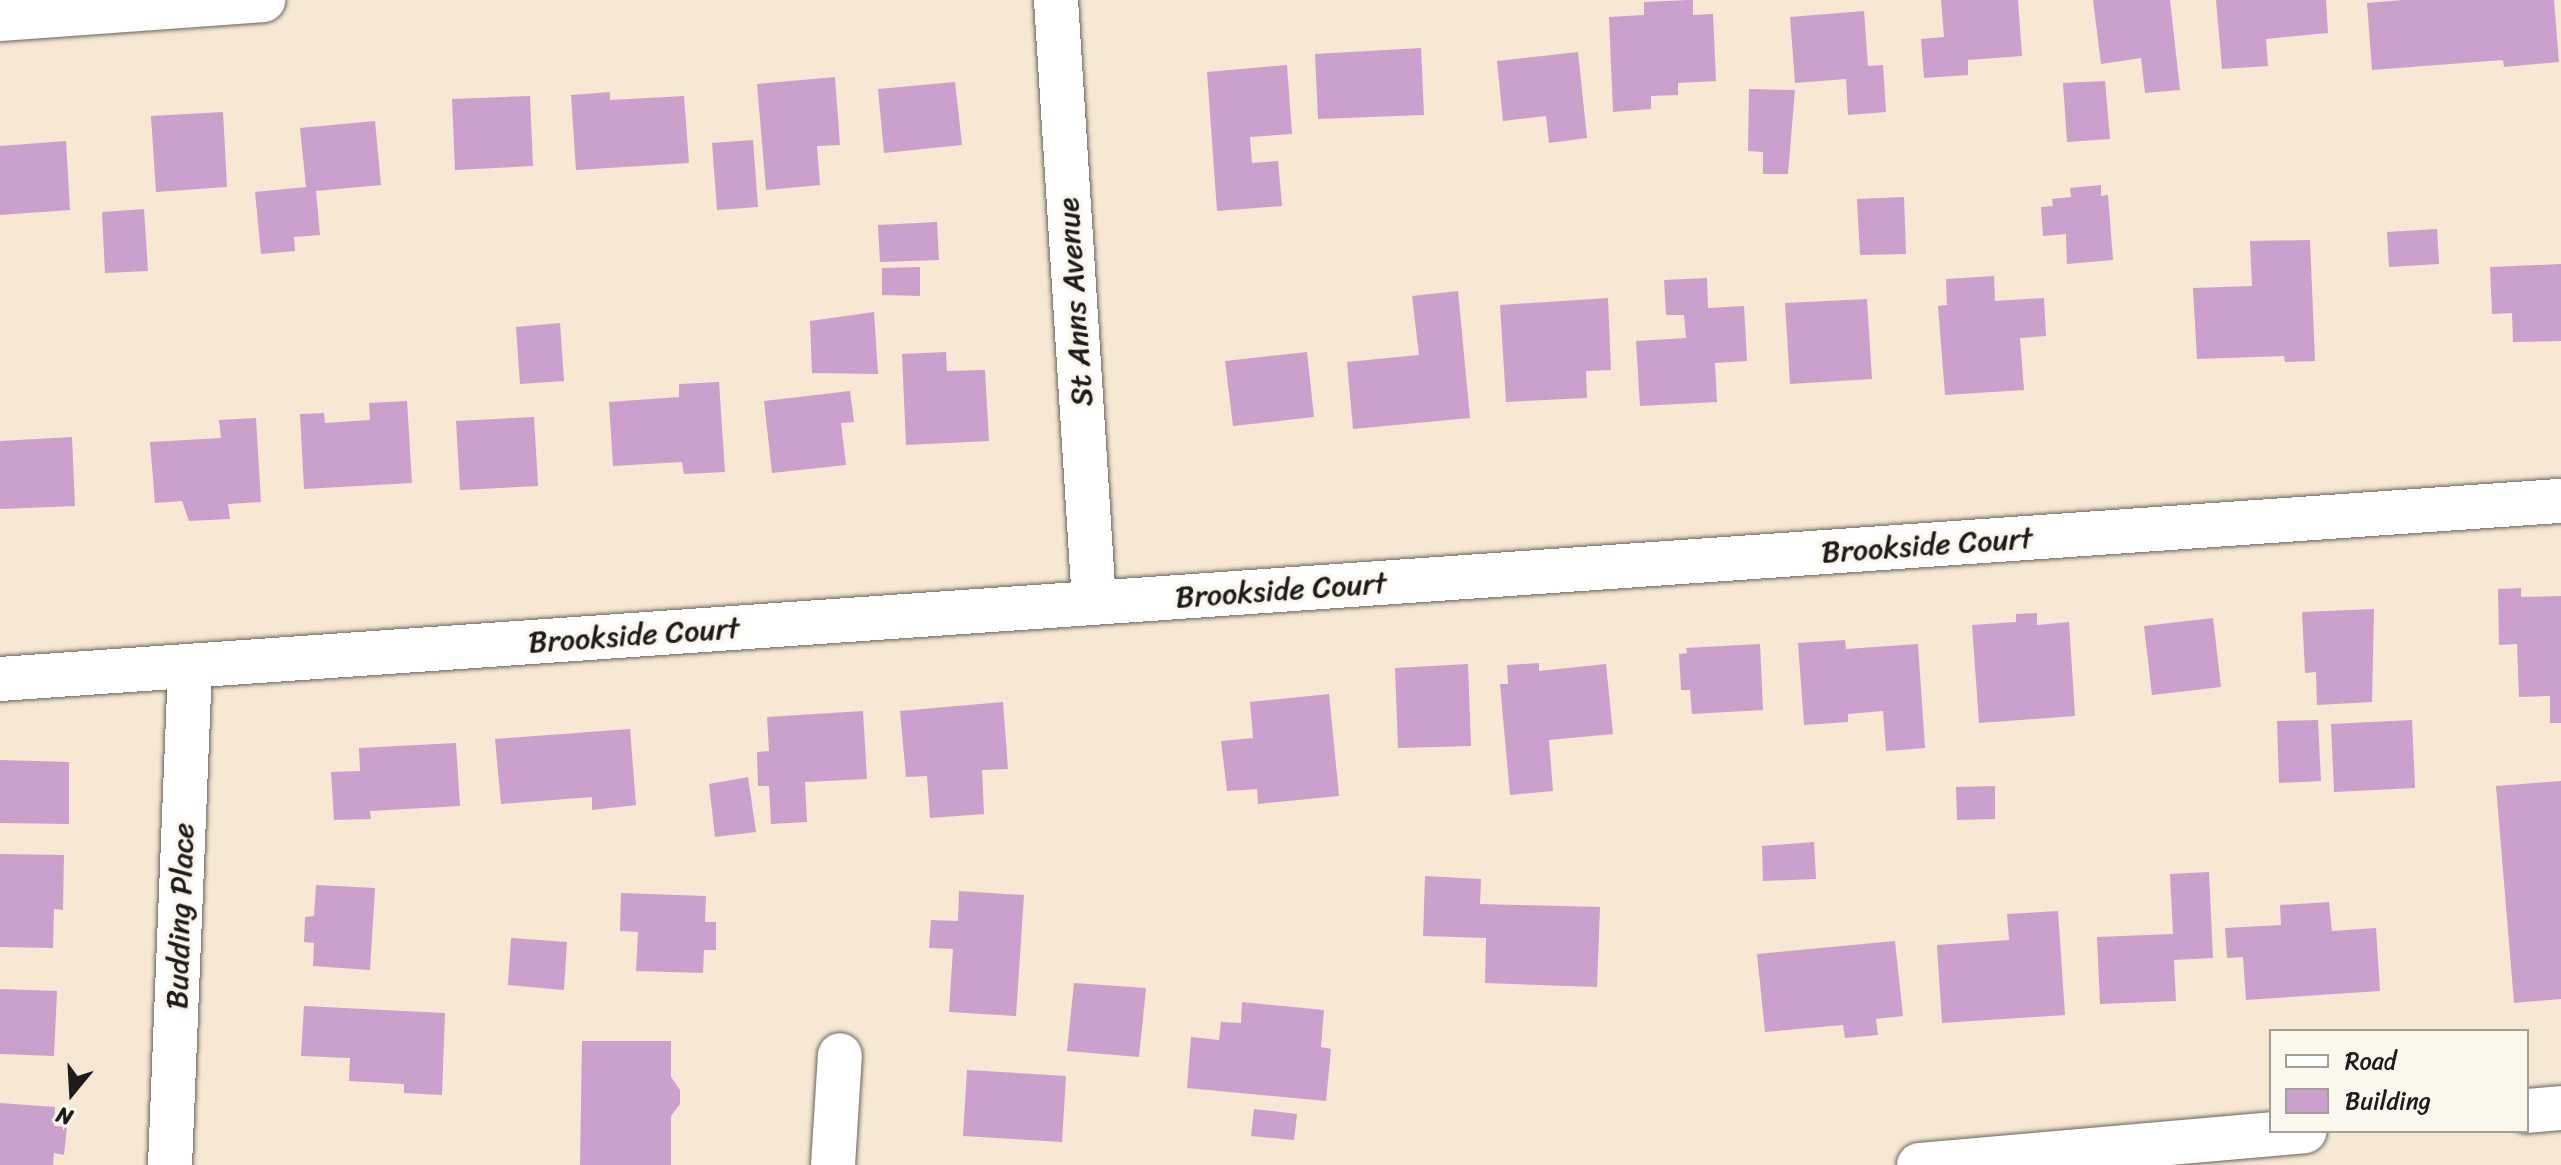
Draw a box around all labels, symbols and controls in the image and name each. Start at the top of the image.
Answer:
street label: St Anns Avenue [1050,197,1100,407]
street label: Brookside Court [1820,520,2034,570]
street label: Brookside Court [1174,565,1388,615]
street label: Brookside Court [527,610,741,660]
street label: Budding Place [159,822,201,1010]
legend [2269,1029,2529,1133]
text: Road [2345,1040,2396,1082]
north arrow [32,1053,112,1133]
text: Building [2345,1080,2431,1122]
text: N [51,1095,78,1137]

